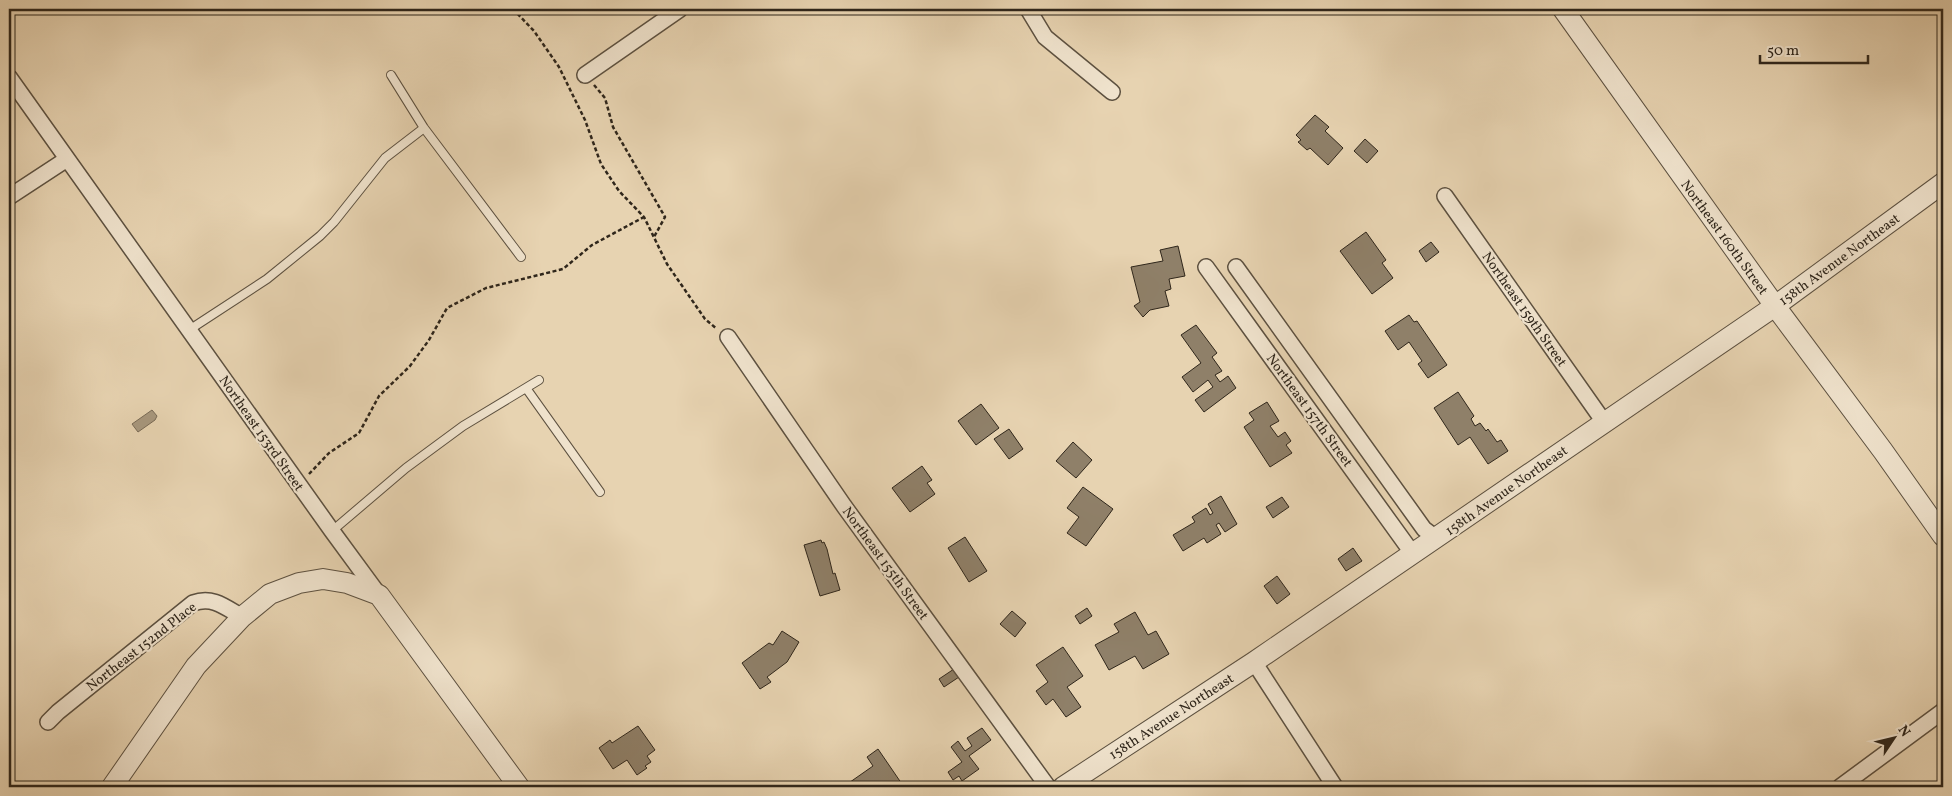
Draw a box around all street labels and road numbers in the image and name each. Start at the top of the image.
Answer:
street label: Northeast 160th Street [1676,176,1772,299]
street label: 158th Avenue Northeast [1775,210,1904,311]
street label: Northeast 159th Street [1477,249,1571,371]
street label: Northeast 157th Street [1261,350,1356,472]
street label: Northeast 153rd Street [214,372,308,495]
street label: 158th Avenue Northeast [1442,442,1572,541]
street label: Northeast 155th Street [837,503,932,625]
street label: Northeast 152nd Place [83,598,201,696]
street label: 158th Avenue Northeast [1106,670,1238,765]

